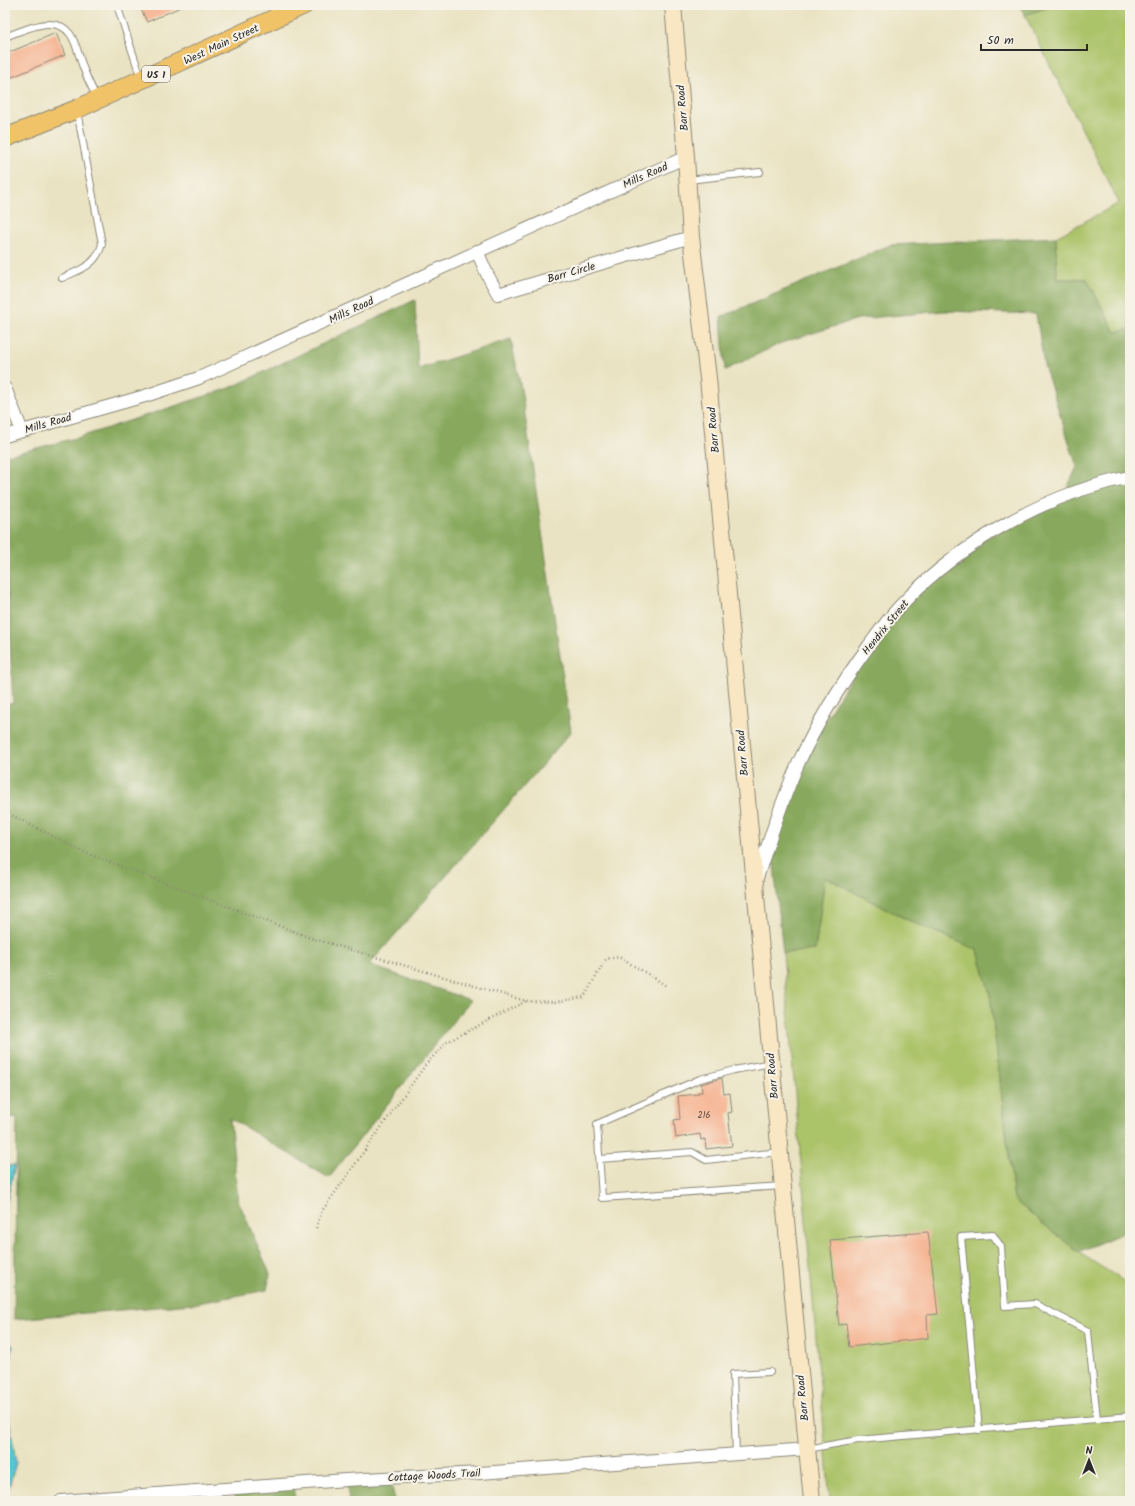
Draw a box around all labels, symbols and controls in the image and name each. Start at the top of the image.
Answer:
street label: West Main Street [181,19,263,70]
scale bar [981,26,1087,52]
text: 50 m [987,31,1014,50]
road number: US 1 [142,66,170,82]
street label: Barr Road [672,84,694,132]
street label: Mills Road [620,158,671,194]
street label: Barr Circle [545,258,597,288]
street label: Mills Road [326,292,377,329]
street label: Barr Road [703,406,725,454]
street label: Mills Road [23,409,74,439]
street label: Hendrix Street [858,595,914,659]
street label: Barr Road [732,729,754,777]
street label: Barr Road [762,1052,784,1100]
house number: 216 [697,1108,711,1123]
street label: Barr Road [792,1374,814,1422]
north arrow [1069,1440,1109,1480]
text: N [1086,1442,1093,1460]
street label: Cottage Woods Trail [387,1465,481,1487]

